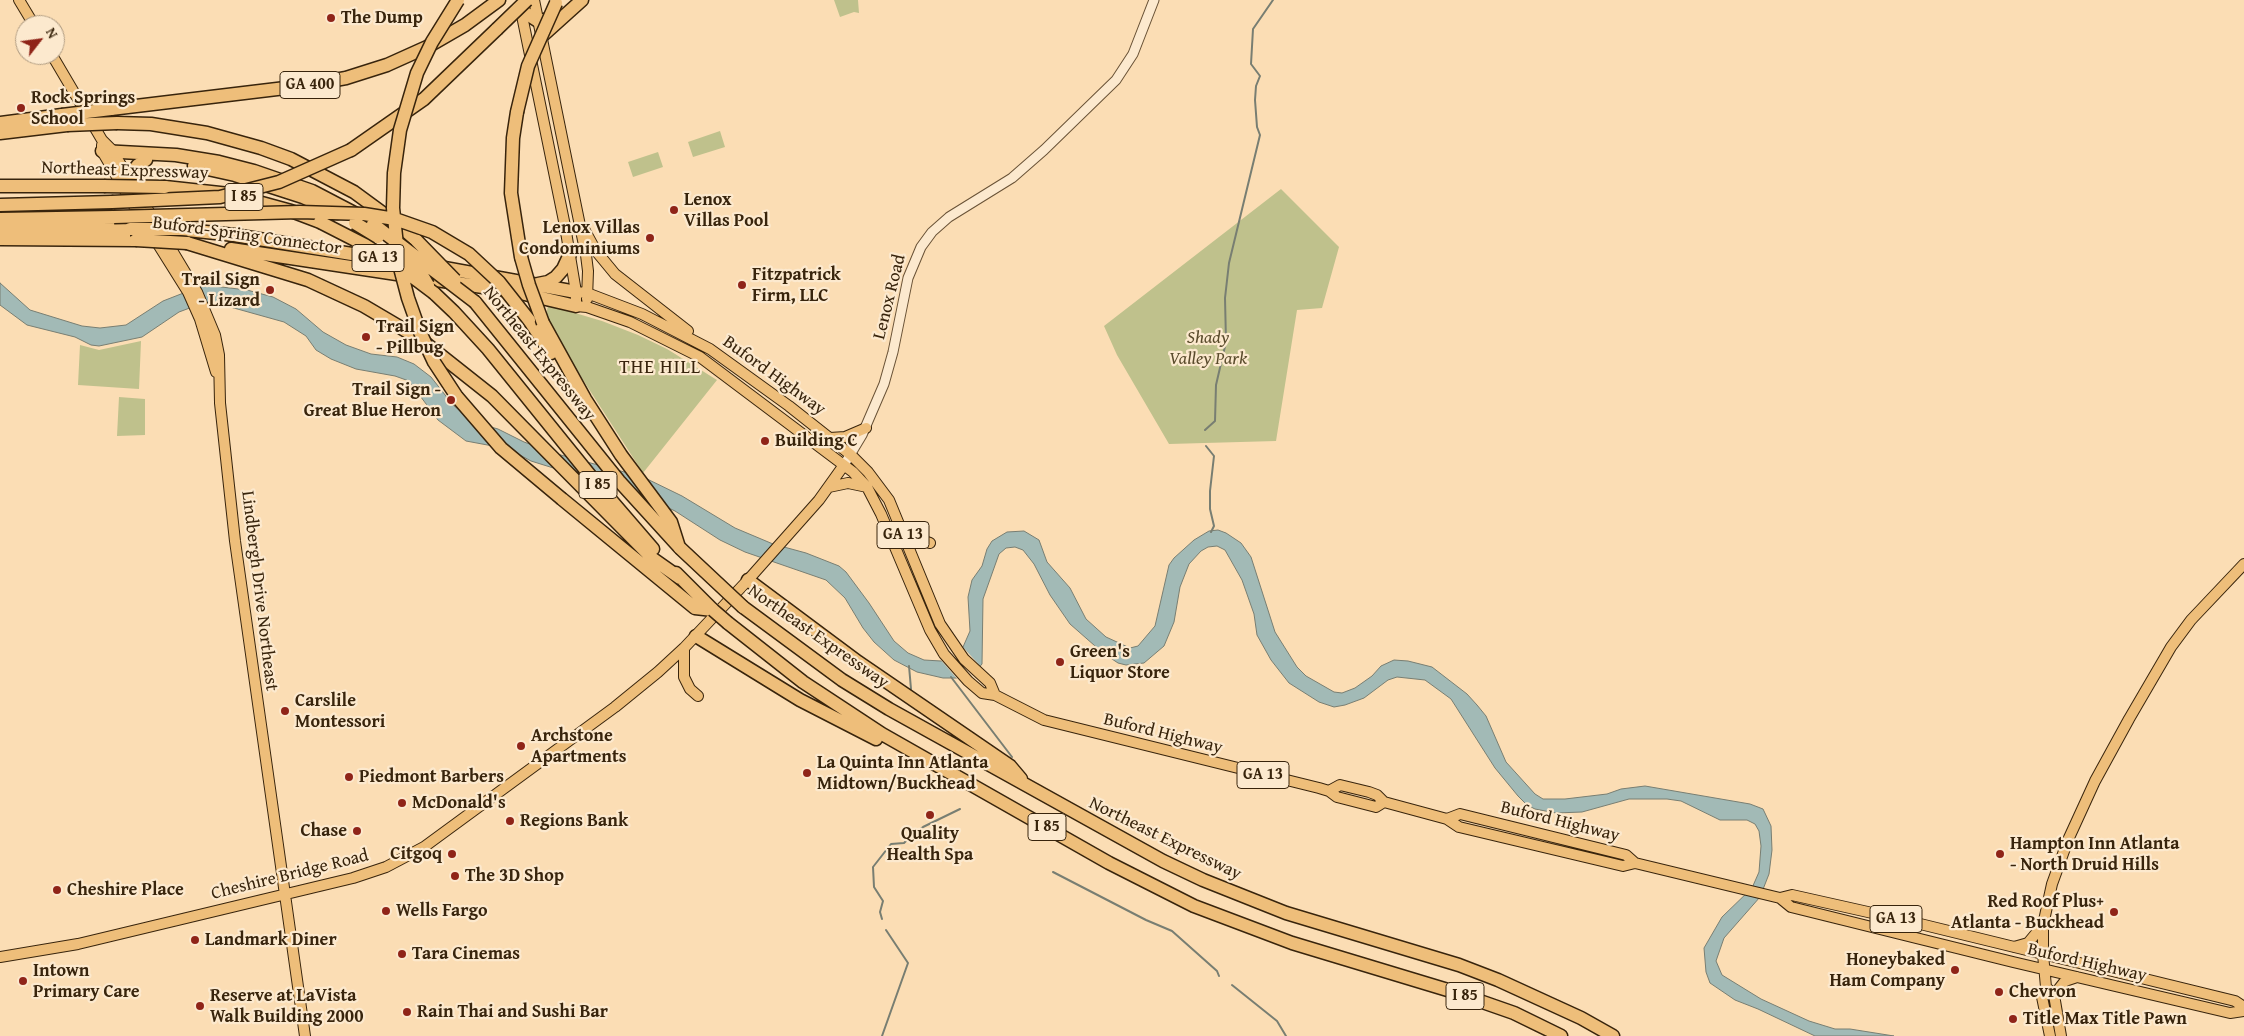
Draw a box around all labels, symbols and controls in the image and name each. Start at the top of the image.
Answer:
place label: The Dump [341,7,423,29]
marker: The Dump [325,12,337,24]
north arrow [15,15,65,65]
text: N [41,24,63,42]
road number: GA 400 [280,72,340,98]
place label: Rock Springs School [31,87,135,130]
marker: Rock Springs School [15,102,27,114]
street label: Northeast Expressway [41,157,209,185]
road number: I 85 [225,183,263,210]
place label: Lenox Villas Pool [684,189,769,232]
marker: Lenox Villas Pool [668,204,680,216]
street label: Buford-Spring Connector [151,212,343,260]
place label: Lenox Villas Condominiums [519,217,640,260]
marker: Lenox Villas Condominiums [644,232,656,244]
road number: GA 13 [352,244,404,272]
street label: Lenox Road [869,252,911,342]
place label: Fitzpatrick Firm, LLC [752,264,841,306]
place label: Trail Sign - Lizard [182,269,260,312]
marker: Fitzpatrick Firm, LLC [736,279,748,291]
street label: Northeast Expressway [478,282,600,426]
marker: Trail Sign - Lizard [264,284,276,296]
place label: Trail Sign - Pillbug [376,316,454,358]
park label: Shady Valley Park [1169,327,1247,369]
marker: Trail Sign - Pillbug [360,331,372,343]
street label: Buford Highway [718,331,830,421]
district label: THE HILL [618,357,702,379]
place label: Trail Sign - Great Blue Heron [304,379,441,422]
marker: Trail Sign - Great Blue Heron [445,394,457,406]
place label: Building C [775,430,858,452]
marker: Building C [759,435,771,447]
road number: I 85 [579,472,617,498]
street label: Lindbergh Drive Northeast [236,490,282,692]
road number: GA 13 [877,522,929,548]
street label: Northeast Expressway [743,580,893,694]
place label: Green's Liquor Store [1070,641,1170,684]
marker: Green's Liquor Store [1054,656,1066,668]
place label: Carslile Montessori [295,690,385,732]
marker: Carslile Montessori [279,705,291,717]
street label: Buford Highway [1101,709,1225,759]
place label: Archstone Apartments [531,725,627,768]
marker: Archstone Apartments [515,740,527,752]
place label: La Quinta Inn Atlanta Midtown/Buckhead [817,752,989,794]
road number: GA 13 [1237,762,1289,788]
place label: Piedmont Barbers [359,766,504,788]
marker: La Quinta Inn Atlanta Midtown/Buckhead [801,767,813,779]
marker: Piedmont Barbers [343,771,355,783]
place label: McDonald's [412,792,506,814]
street label: Northeast Expressway [1085,793,1245,885]
marker: McDonald's [396,797,408,809]
street label: Buford Highway [1498,797,1622,847]
marker: Quality Health Spa [924,809,936,821]
place label: Regions Bank [520,810,628,832]
road number: I 85 [1028,814,1066,840]
marker: Regions Bank [504,815,516,827]
place label: Chase [300,820,347,842]
place label: Quality Health Spa [887,823,973,866]
marker: Chase [351,825,363,837]
place label: Hampton Inn Atlanta - North Druid Hills [2010,833,2179,876]
place label: Citgoq [390,843,442,865]
street label: Cheshire Bridge Road [209,845,371,905]
marker: Citgoq [446,848,458,860]
marker: Hampton Inn Atlanta - North Druid Hills [1994,848,2006,860]
place label: The 3D Shop [465,865,564,887]
marker: The 3D Shop [449,870,461,882]
place label: Cheshire Place [67,879,184,901]
marker: Cheshire Place [51,884,63,896]
place label: Red Roof Plus+ Atlanta - Buckhead [1951,891,2104,934]
place label: Wells Fargo [396,900,487,922]
marker: Wells Fargo [380,905,392,917]
road number: GA 13 [1870,906,1922,932]
marker: Red Roof Plus+ Atlanta - Buckhead [2108,906,2120,918]
place label: Landmark Diner [205,929,337,951]
marker: Landmark Diner [189,934,201,946]
street label: Buford Highway [2025,939,2149,987]
place label: Tara Cinemas [412,943,520,965]
marker: Tara Cinemas [396,948,408,960]
place label: Honeybaked Ham Company [1829,949,1945,992]
place label: Intown Primary Care [33,960,140,1002]
marker: Honeybaked Ham Company [1949,964,1961,976]
marker: Intown Primary Care [17,975,29,987]
place label: Chevron [2009,981,2076,1003]
road number: I 85 [1446,982,1484,1009]
place label: Reserve at LaVista Walk Building 2000 [210,985,364,1028]
marker: Chevron [1993,986,2005,998]
marker: Reserve at LaVista Walk Building 2000 [194,1000,206,1012]
place label: Rain Thai and Sushi Bar [417,1001,608,1023]
marker: Rain Thai and Sushi Bar [401,1006,413,1018]
place label: Title Max Title Pawn [2023,1008,2187,1030]
marker: Title Max Title Pawn [2007,1013,2019,1025]

